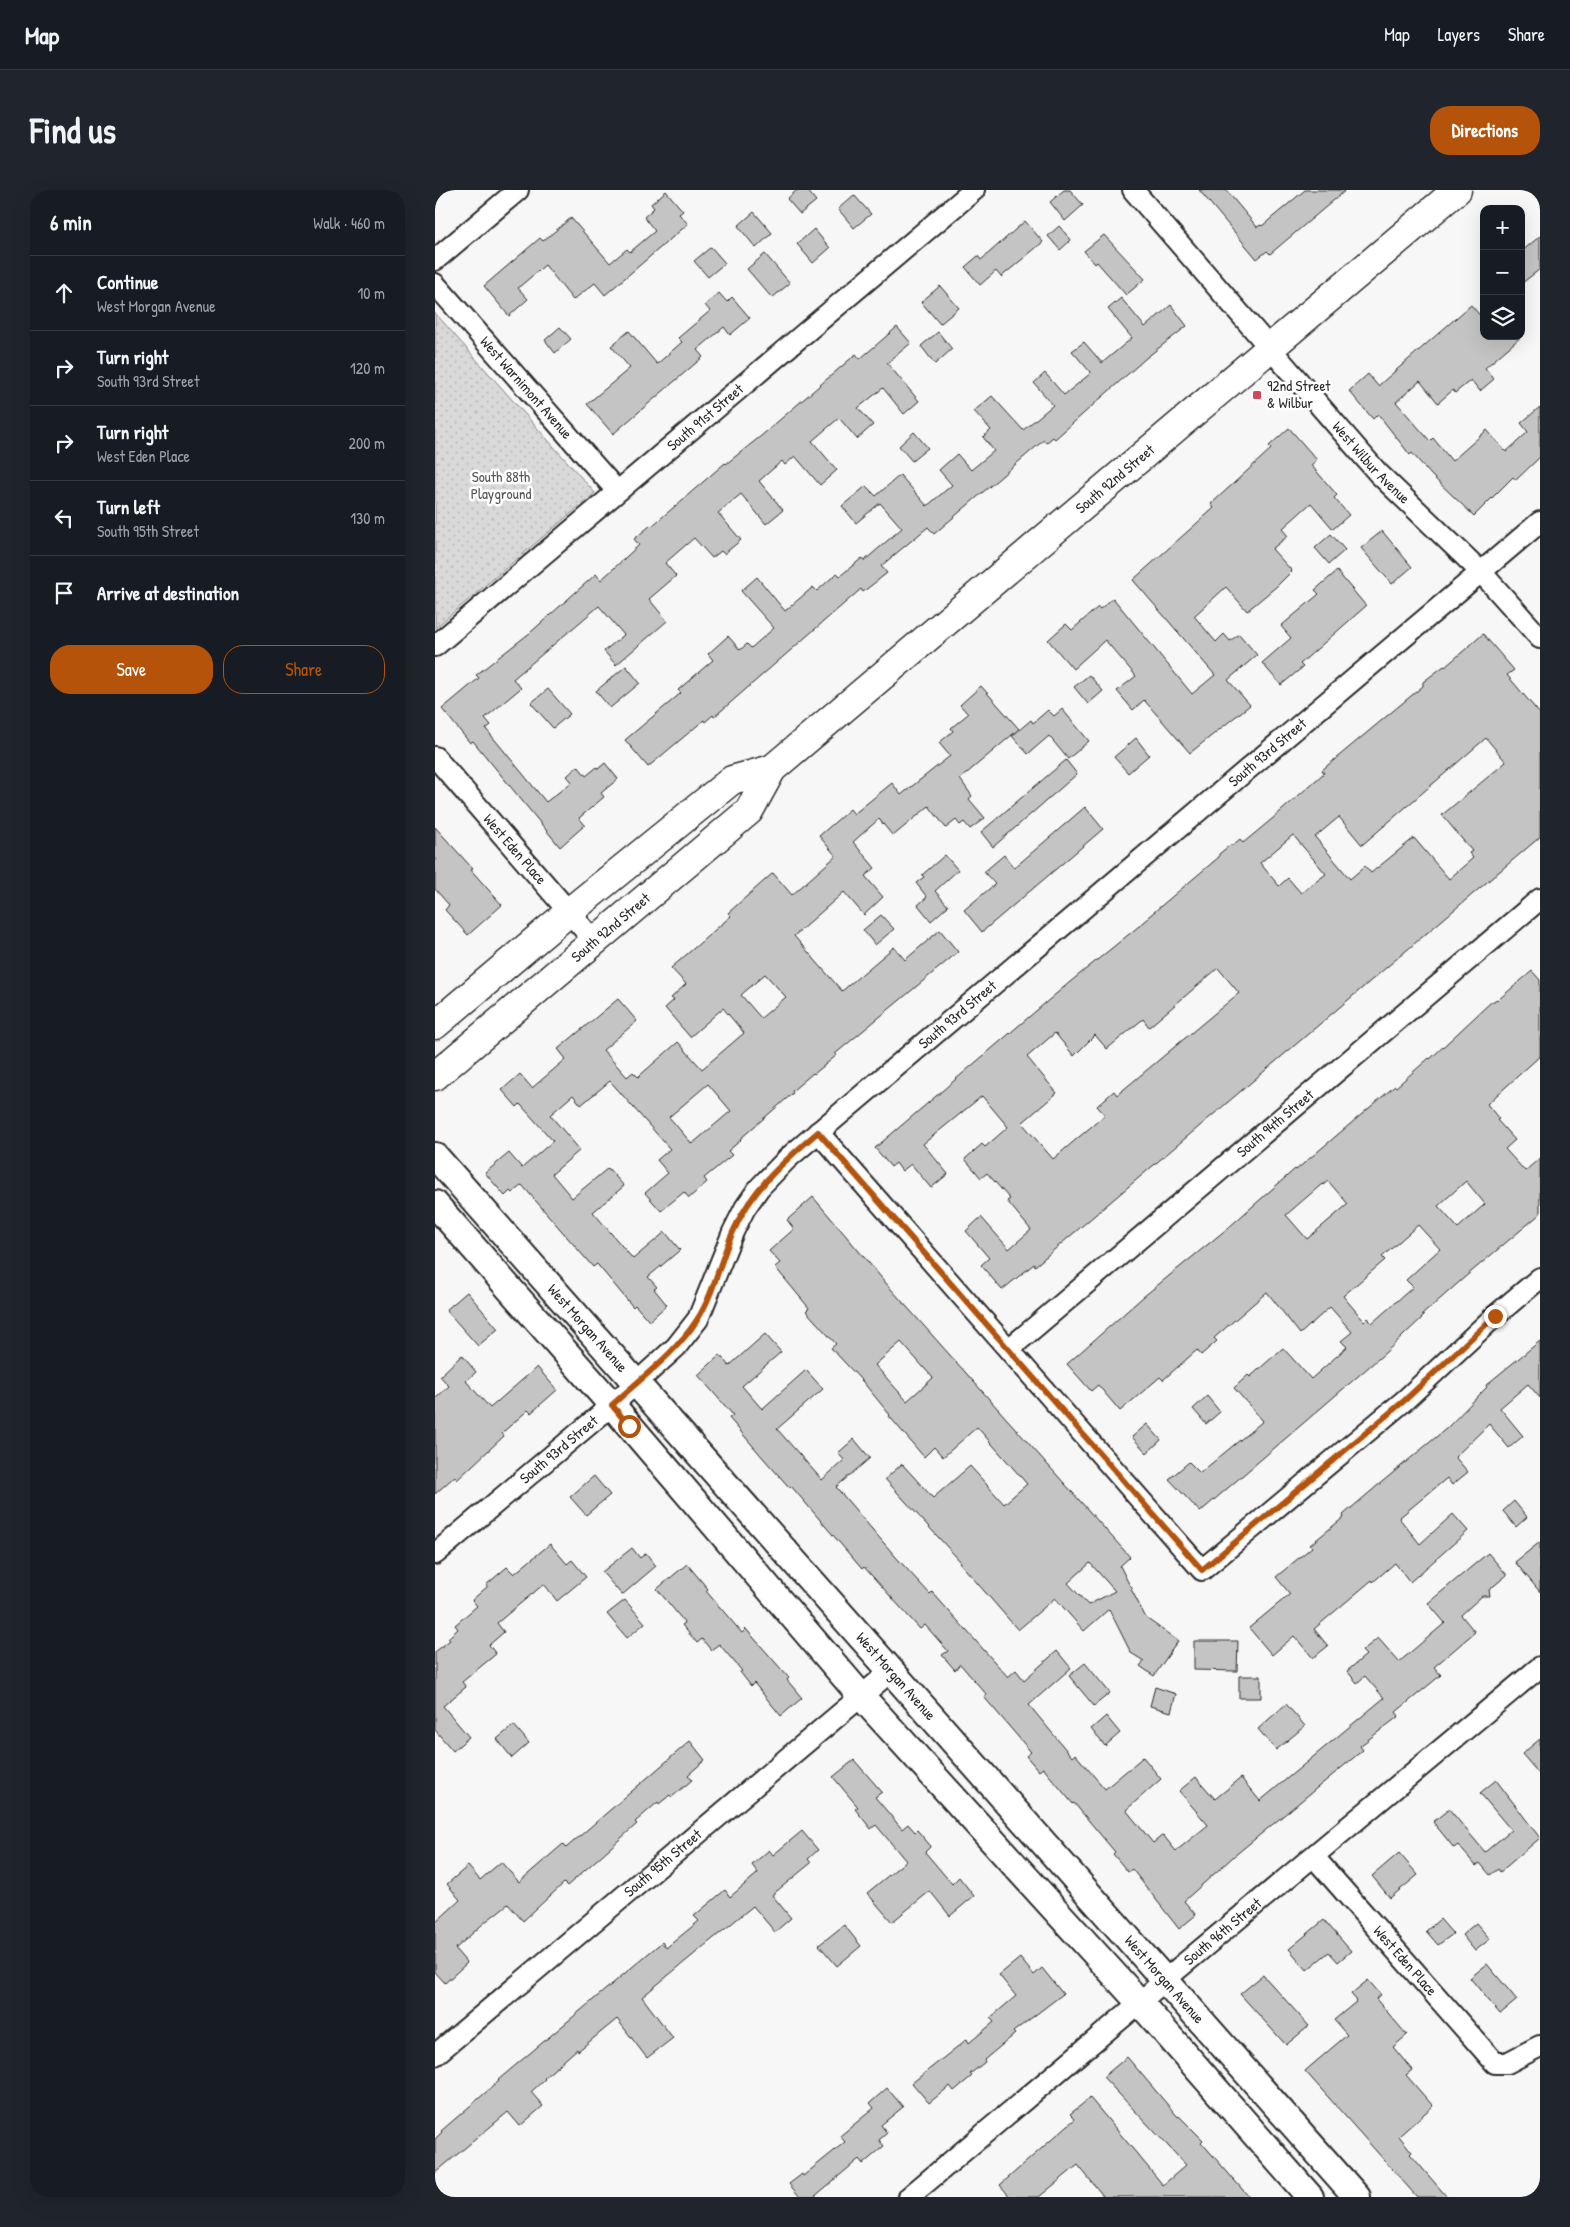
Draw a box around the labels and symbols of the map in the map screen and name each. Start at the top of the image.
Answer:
street label: West Warnimont Avenue [476,331,577,443]
place label: 92nd Street & Wilbur [1267,375,1331,413]
street label: South 91st Street [662,378,748,455]
marker: 92nd Street & Wilbur [1251,389,1263,401]
street label: West Wilbur Avenue [1328,416,1415,508]
street label: South 92nd Street [1071,439,1159,518]
park label: South 88th Playground [471,466,531,504]
street label: South 93rd Street [1224,713,1311,791]
street label: West Eden Place [479,809,552,889]
street label: South 92nd Street [566,887,655,967]
street label: South 93rd Street [914,975,1001,1053]
street label: South 94th Street [1232,1084,1319,1162]
street label: West Morgan Avenue [543,1279,633,1376]
route end [1484,1305,1507,1328]
street label: South 93rd Street [515,1410,603,1488]
route start [618,1415,641,1438]
street label: West Morgan Avenue [851,1627,941,1725]
street label: South 95th Street [619,1823,707,1902]
street label: South 96th Street [1179,1892,1266,1970]
street label: West Eden Place [1369,1921,1442,2000]
street label: West Morgan Avenue [1120,1930,1209,2028]

